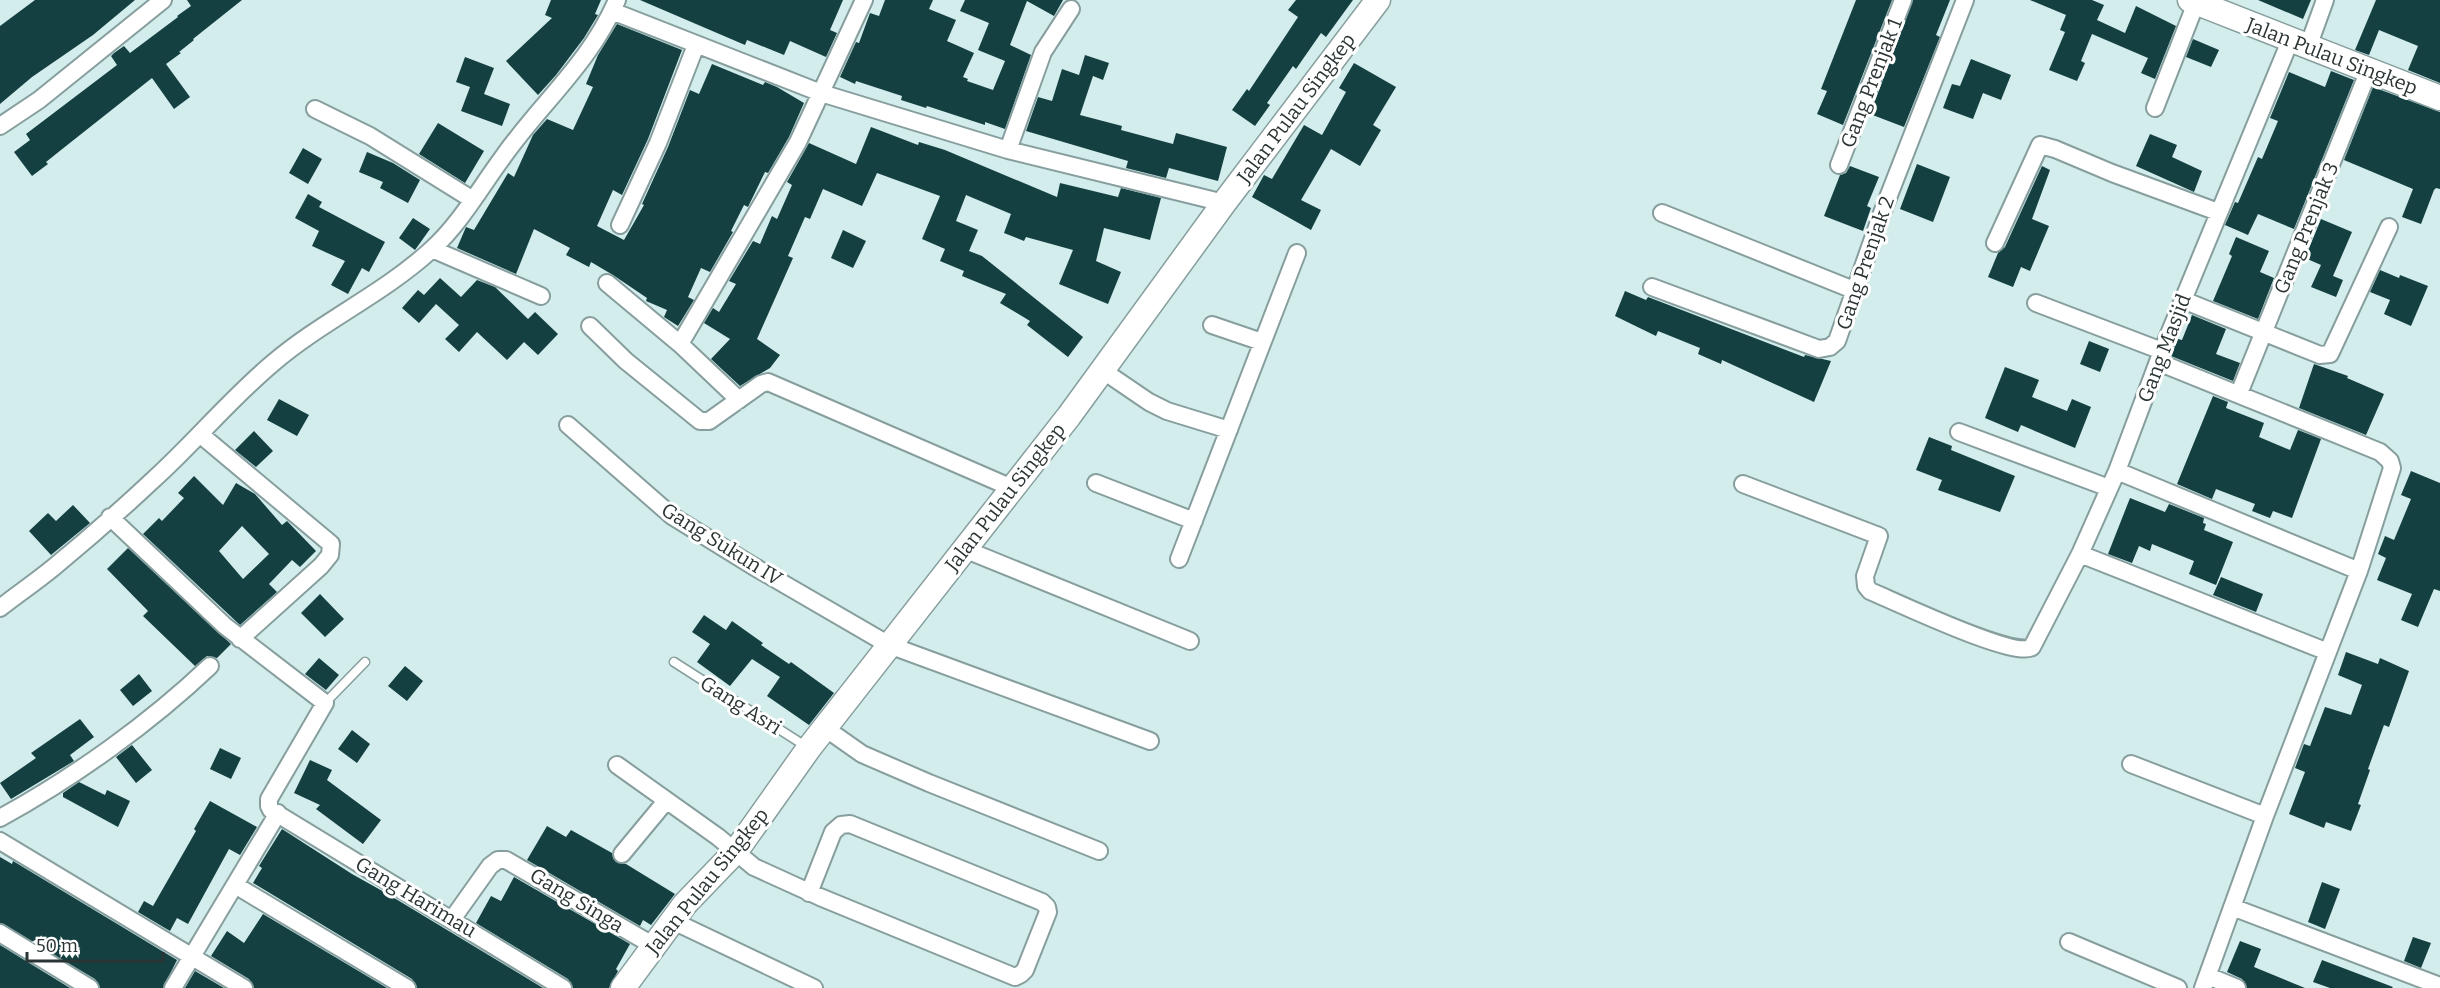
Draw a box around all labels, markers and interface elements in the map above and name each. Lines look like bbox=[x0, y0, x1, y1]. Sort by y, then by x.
street label: Jalan Pulau Singkep bbox=[2242, 12, 2421, 100]
street label: Gang Prenjak 1 bbox=[1835, 15, 1908, 152]
street label: Jalan Pulau Singkep bbox=[1231, 28, 1360, 189]
street label: Gang Prenjak 3 bbox=[2269, 159, 2344, 298]
street label: Gang Prenjak 2 bbox=[1831, 193, 1900, 333]
street label: Gang Masjid bbox=[2132, 290, 2197, 406]
street label: Jalan Pulau Singkep bbox=[939, 418, 1070, 577]
street label: Gang Sukun IV bbox=[657, 497, 787, 591]
street label: Gang Asri bbox=[696, 671, 786, 739]
street label: Jalan Pulau Singkep bbox=[640, 803, 773, 960]
street label: Gang Harimau bbox=[351, 851, 481, 943]
street label: Gang Singa bbox=[526, 863, 628, 937]
scale bar bbox=[27, 925, 164, 963]
text: 50 m bbox=[36, 935, 78, 957]

